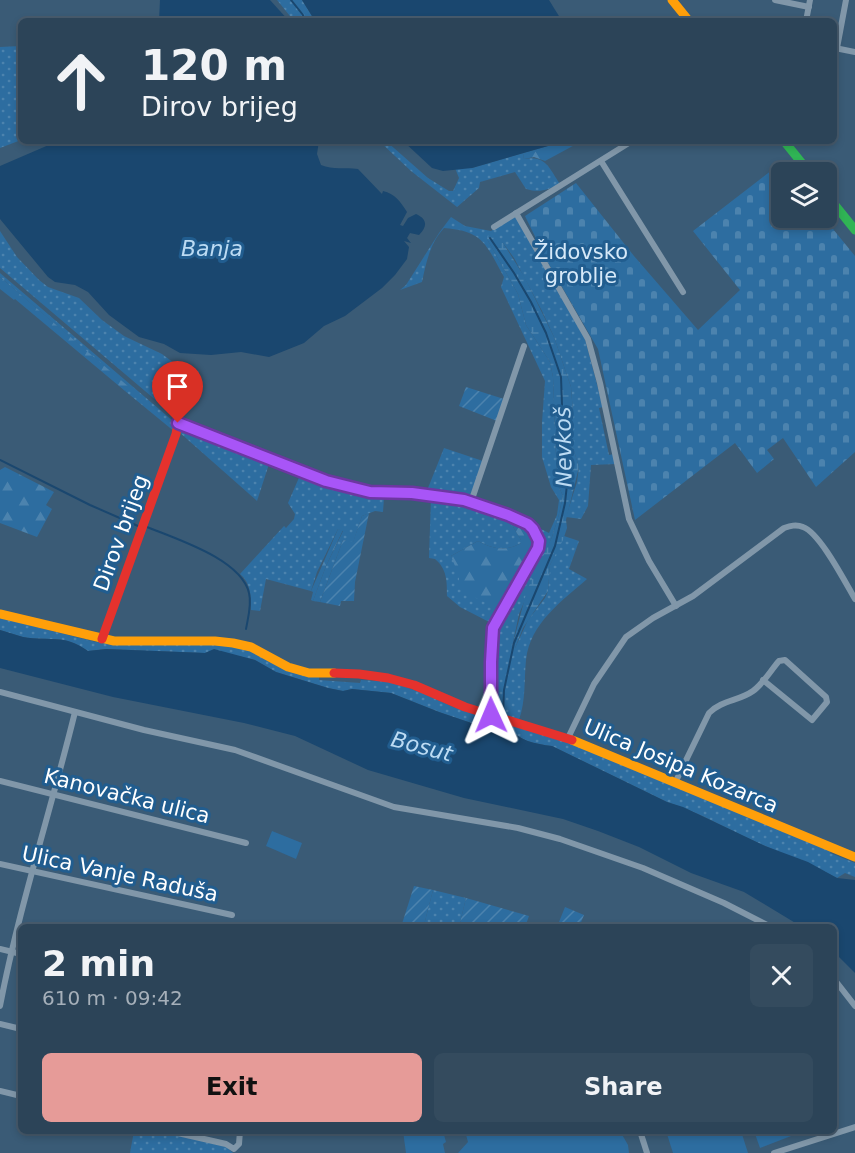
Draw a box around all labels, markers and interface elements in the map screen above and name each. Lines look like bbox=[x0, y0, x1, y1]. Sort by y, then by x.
text: 120 m bbox=[141, 41, 287, 90]
icon: ahead bbox=[42, 42, 120, 120]
text: Dirov brijeg bbox=[141, 91, 298, 122]
map controls bbox=[771, 162, 837, 228]
button: layers bbox=[771, 162, 837, 228]
water label: Banja bbox=[181, 236, 243, 261]
park label: Židovsko groblje bbox=[534, 239, 628, 288]
pin bbox=[152, 361, 203, 423]
icon: arrive bbox=[161, 370, 194, 403]
water label: Nevkoš bbox=[550, 406, 577, 488]
street label: Dirov brijeg bbox=[89, 472, 153, 594]
position arrow bbox=[459, 683, 523, 747]
street label: Ulica Josipa Kozarca bbox=[580, 714, 782, 818]
water label: Bosut bbox=[388, 726, 457, 767]
street label: Kanovačka ulica bbox=[42, 764, 212, 828]
street label: Ulica Vanje Raduša bbox=[20, 841, 220, 907]
text: 2 min bbox=[42, 943, 155, 984]
button: close bbox=[750, 944, 813, 1007]
text: 610 m · 09:42 bbox=[42, 986, 183, 1010]
button: Exit bbox=[42, 1053, 422, 1122]
button: Share bbox=[434, 1053, 813, 1122]

